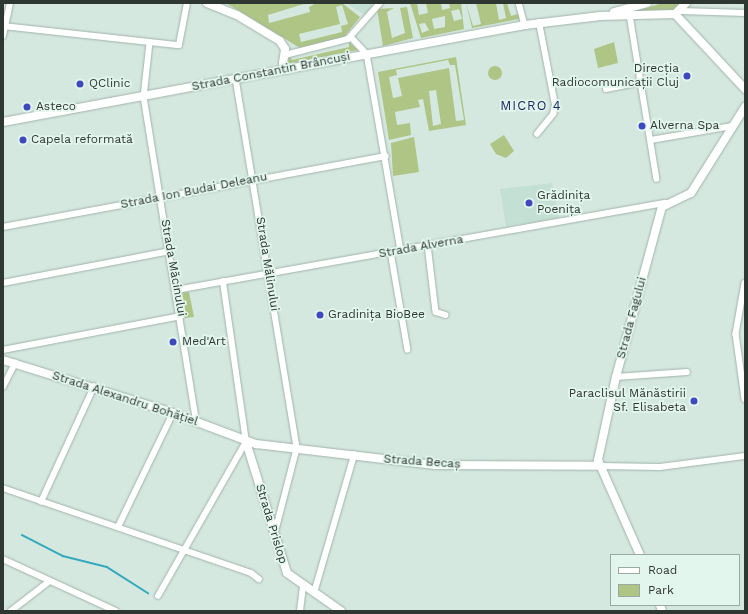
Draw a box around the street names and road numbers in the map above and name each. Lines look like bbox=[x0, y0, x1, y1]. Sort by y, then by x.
street label: Strada Constantin Brâncuși bbox=[191, 50, 351, 94]
street label: Strada Ion Budai Deleanu bbox=[119, 170, 269, 212]
street label: Strada Mălinului bbox=[252, 216, 282, 312]
street label: Strada Măcinului bbox=[157, 218, 189, 318]
street label: Strada Alverna bbox=[377, 232, 465, 262]
street label: Strada Fagului bbox=[614, 275, 650, 361]
street label: Strada Alexandru Bohățiel bbox=[50, 368, 200, 430]
street label: Strada Becaș bbox=[383, 452, 461, 472]
street label: Strada Prislop bbox=[252, 482, 290, 566]

